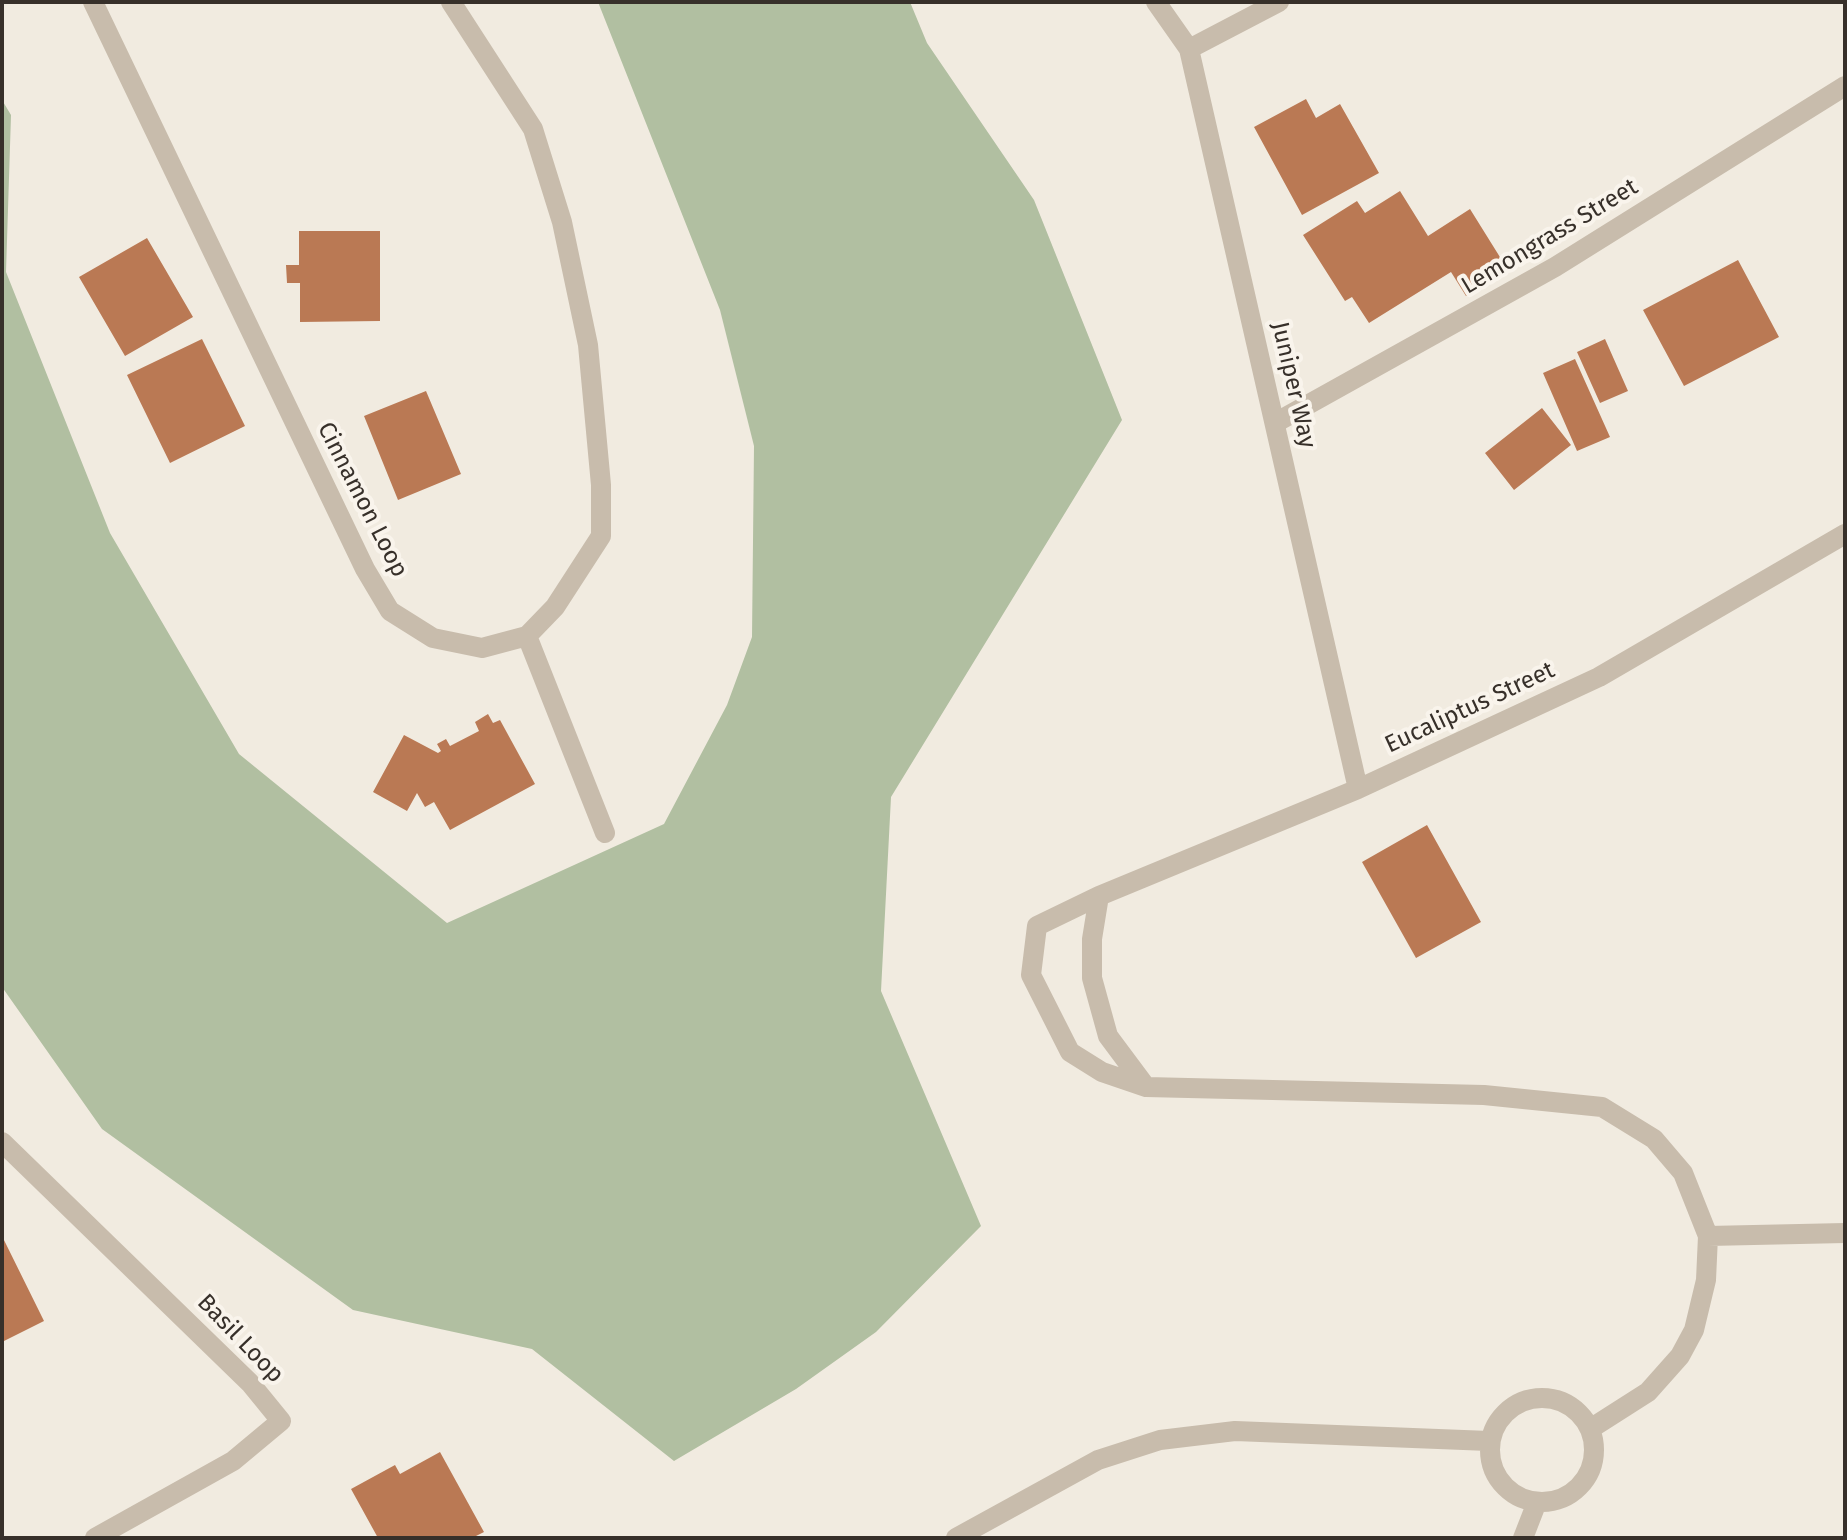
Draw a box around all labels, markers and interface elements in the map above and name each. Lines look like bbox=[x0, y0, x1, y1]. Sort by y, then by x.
street label: Lemongrass Street bbox=[1457, 173, 1643, 301]
street label: Juniper Way bbox=[1264, 319, 1322, 451]
street label: Cinnamon Loop bbox=[311, 418, 413, 582]
street label: Eucaliptus Street bbox=[1381, 656, 1559, 760]
street label: Basil Loop bbox=[191, 1289, 289, 1389]

